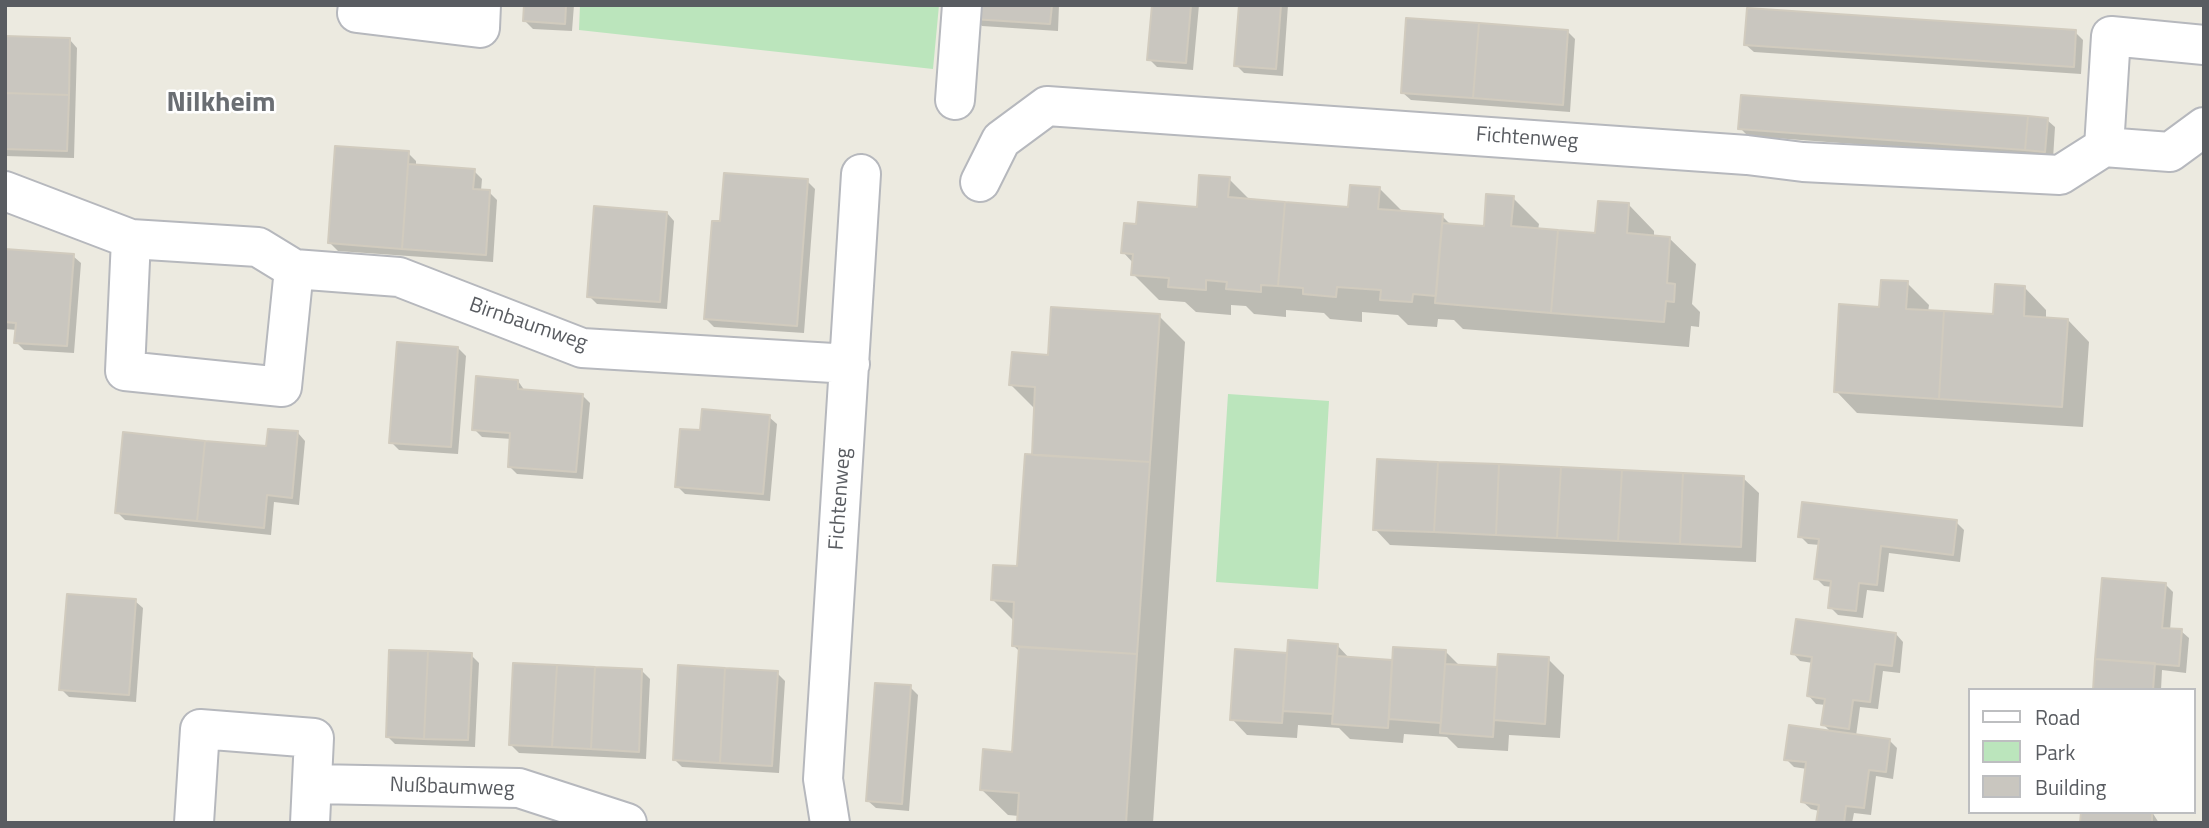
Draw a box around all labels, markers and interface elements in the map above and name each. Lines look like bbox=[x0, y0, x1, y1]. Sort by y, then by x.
district label: Nilkheim bbox=[166, 87, 276, 121]
street label: Fichtenweg bbox=[1475, 123, 1579, 155]
street label: Birnbaumweg bbox=[465, 293, 591, 357]
street label: Fichtenweg bbox=[825, 447, 857, 551]
legend bbox=[1968, 688, 2195, 814]
text: Road bbox=[2035, 701, 2080, 733]
text: Park bbox=[2035, 736, 2075, 768]
text: Building bbox=[2035, 771, 2106, 803]
street label: Nußbaumweg bbox=[389, 773, 515, 803]

